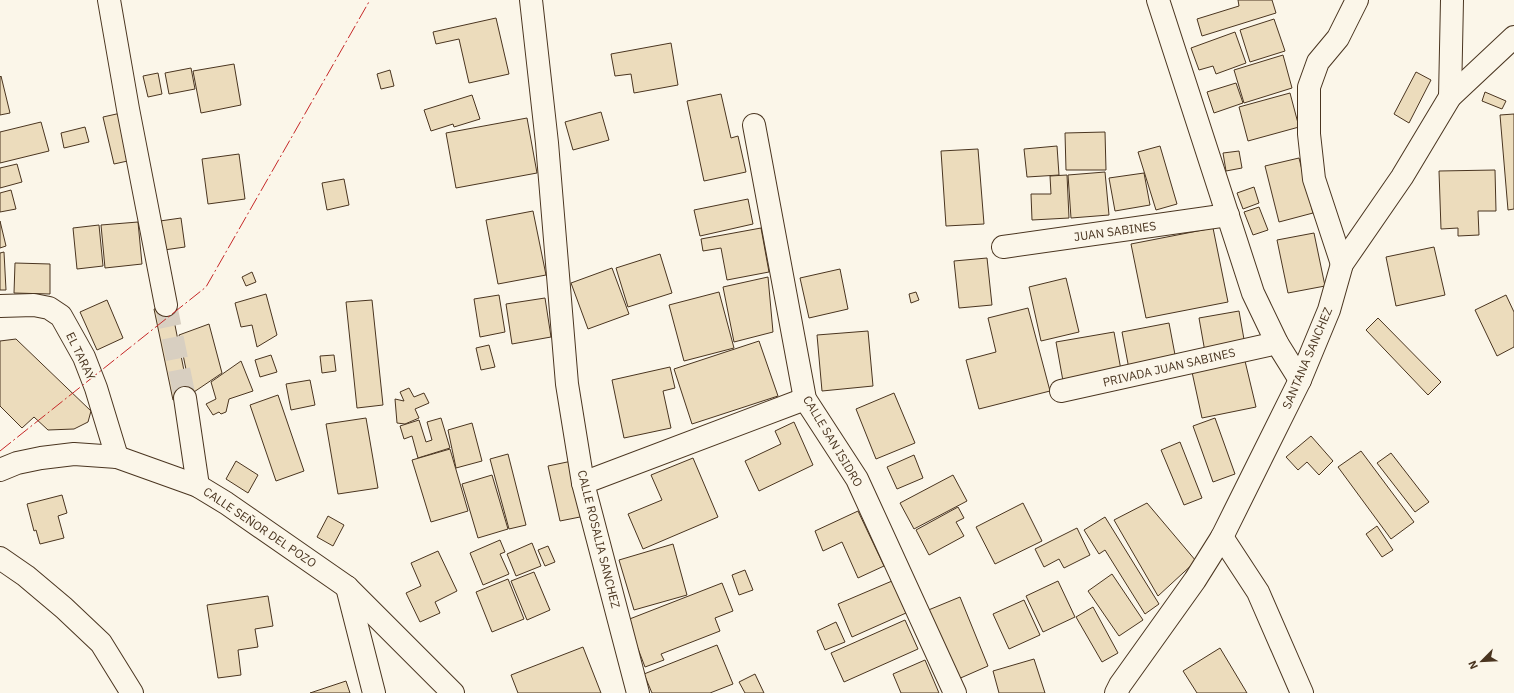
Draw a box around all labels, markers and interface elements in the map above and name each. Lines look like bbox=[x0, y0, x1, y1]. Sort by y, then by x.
street label: JUAN SABINES bbox=[1073, 218, 1157, 244]
street label: SANTANA SANCHEZ bbox=[1279, 305, 1335, 411]
street label: EL TARAY bbox=[63, 330, 99, 382]
street label: PRIVADA JUAN SABINES bbox=[1101, 344, 1237, 390]
street label: CALLE SAN ISIDRO bbox=[800, 393, 866, 489]
street label: CALLE ROSALIA SANCHEZ bbox=[575, 468, 623, 610]
street label: CALLE SEÑOR DEL POZO bbox=[201, 484, 319, 570]
north arrow bbox=[1462, 641, 1502, 681]
text: N bbox=[1465, 659, 1481, 672]

